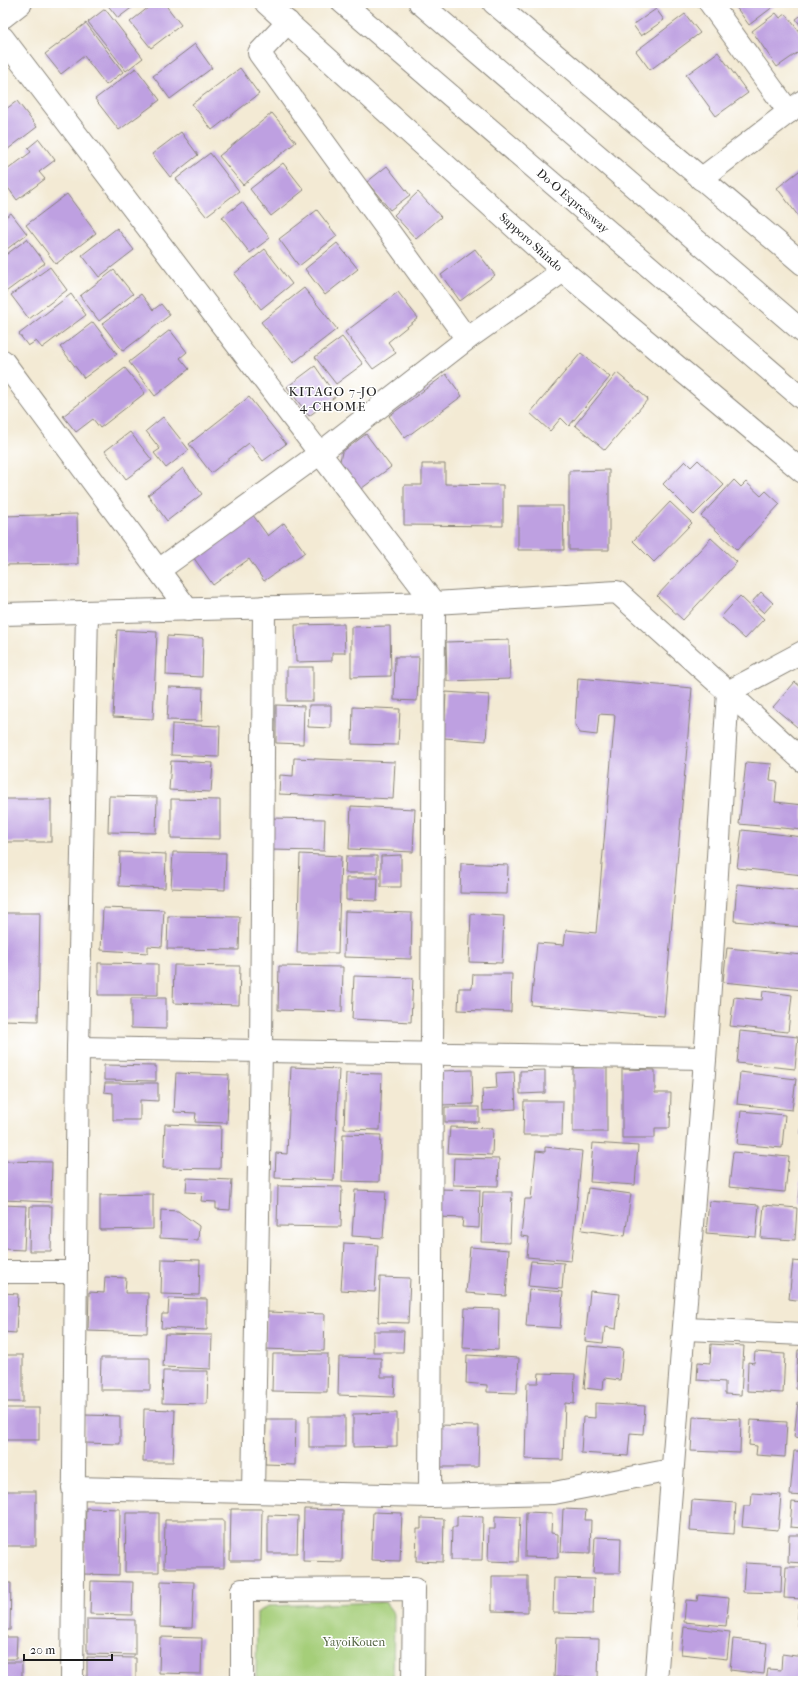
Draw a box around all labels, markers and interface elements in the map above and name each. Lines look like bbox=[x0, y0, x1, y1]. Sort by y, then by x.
street label: Do-O Expressway bbox=[534, 166, 612, 236]
street label: Sapporo Shindo bbox=[496, 210, 566, 274]
district label: KITAGO 7-JO 4-CHOME bbox=[288, 384, 378, 414]
park label: YayoiKouen bbox=[322, 1635, 385, 1649]
scale bar bbox=[24, 1636, 112, 1662]
text: 20 m bbox=[30, 1643, 55, 1657]

